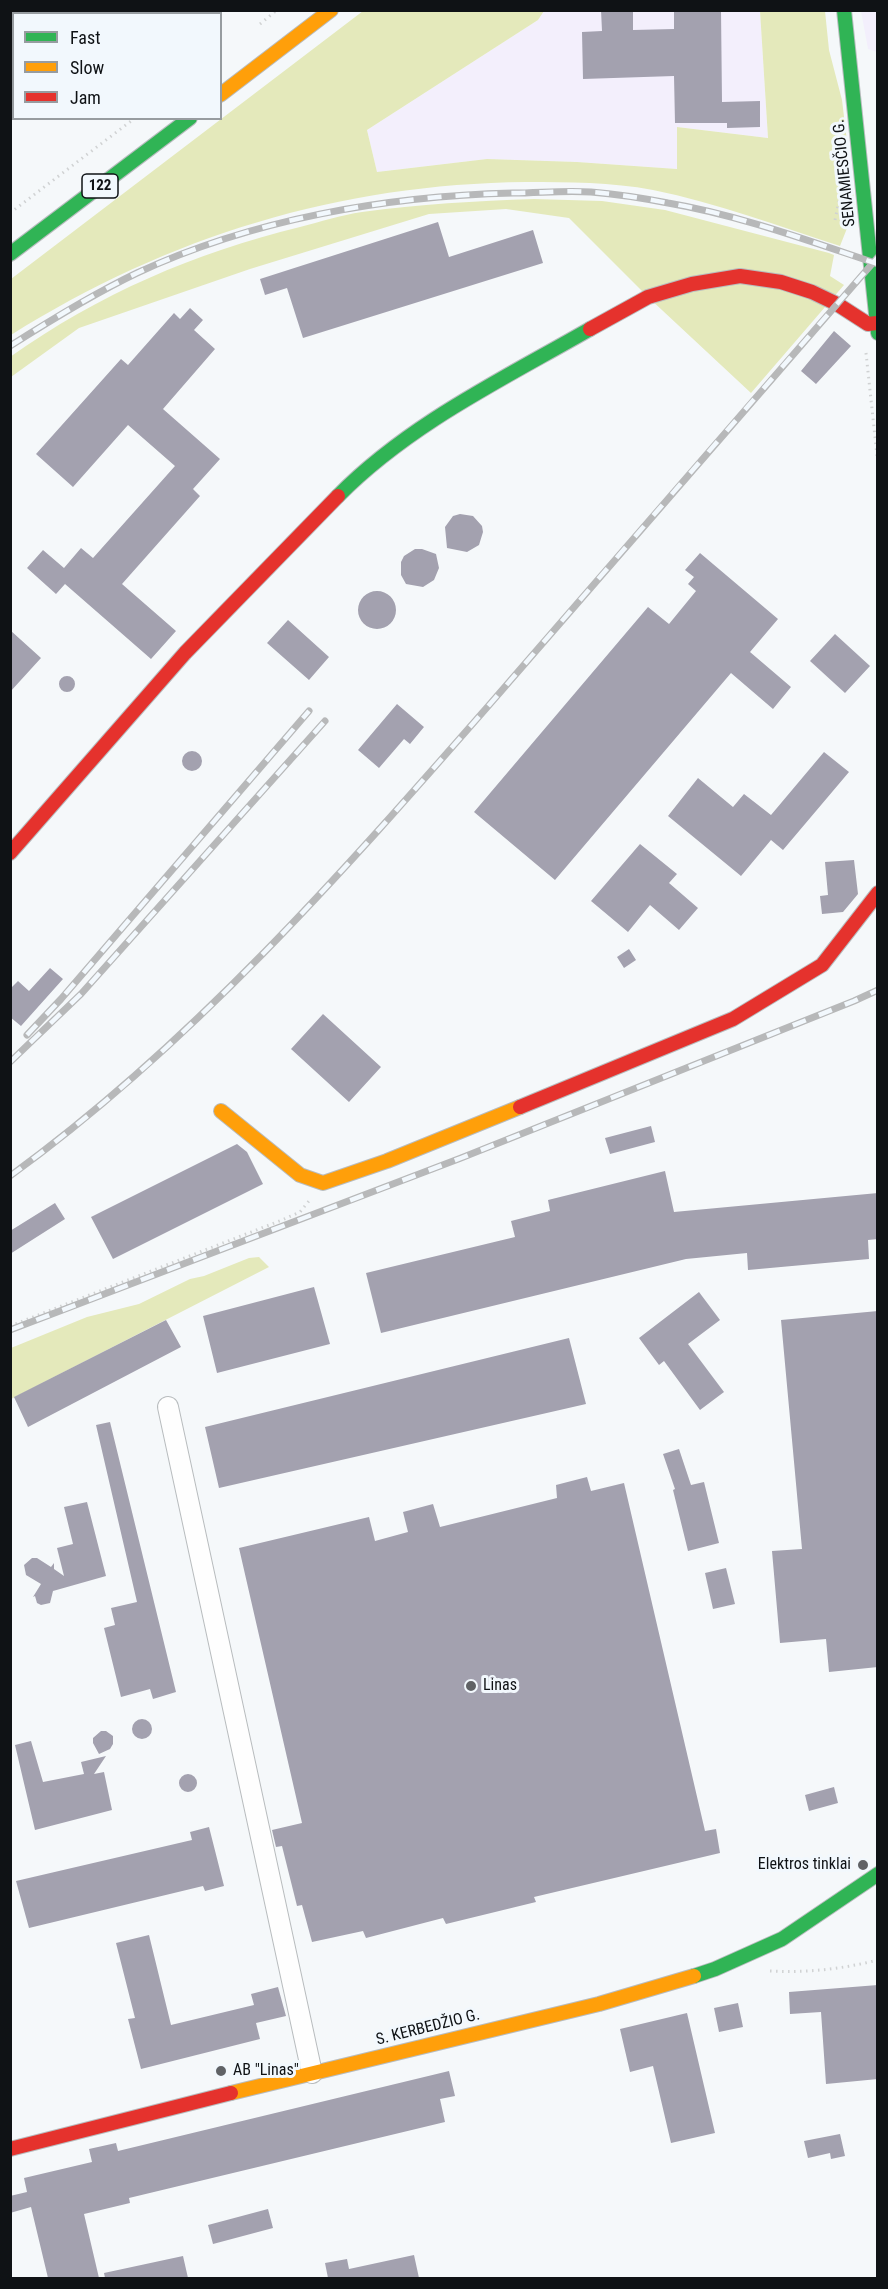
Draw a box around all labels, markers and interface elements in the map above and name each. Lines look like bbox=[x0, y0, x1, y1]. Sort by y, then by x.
legend bbox=[12, 12, 222, 120]
text: Fast bbox=[70, 27, 101, 48]
text: Slow bbox=[70, 57, 104, 78]
text: Jam bbox=[70, 87, 101, 108]
street label: SENAMIESČIO G. bbox=[830, 118, 860, 228]
road number: 122 bbox=[82, 174, 118, 198]
place label: Linas bbox=[483, 1676, 517, 1696]
marker: Linas bbox=[464, 1679, 478, 1693]
place label: Elektros tinklai bbox=[758, 1855, 851, 1875]
marker: Elektros tinklai bbox=[856, 1858, 870, 1872]
street label: S. KERBEDŽIO G. bbox=[374, 2006, 482, 2050]
place label: AB "Linas" bbox=[233, 2061, 299, 2081]
marker: AB "Linas" bbox=[214, 2064, 228, 2078]

